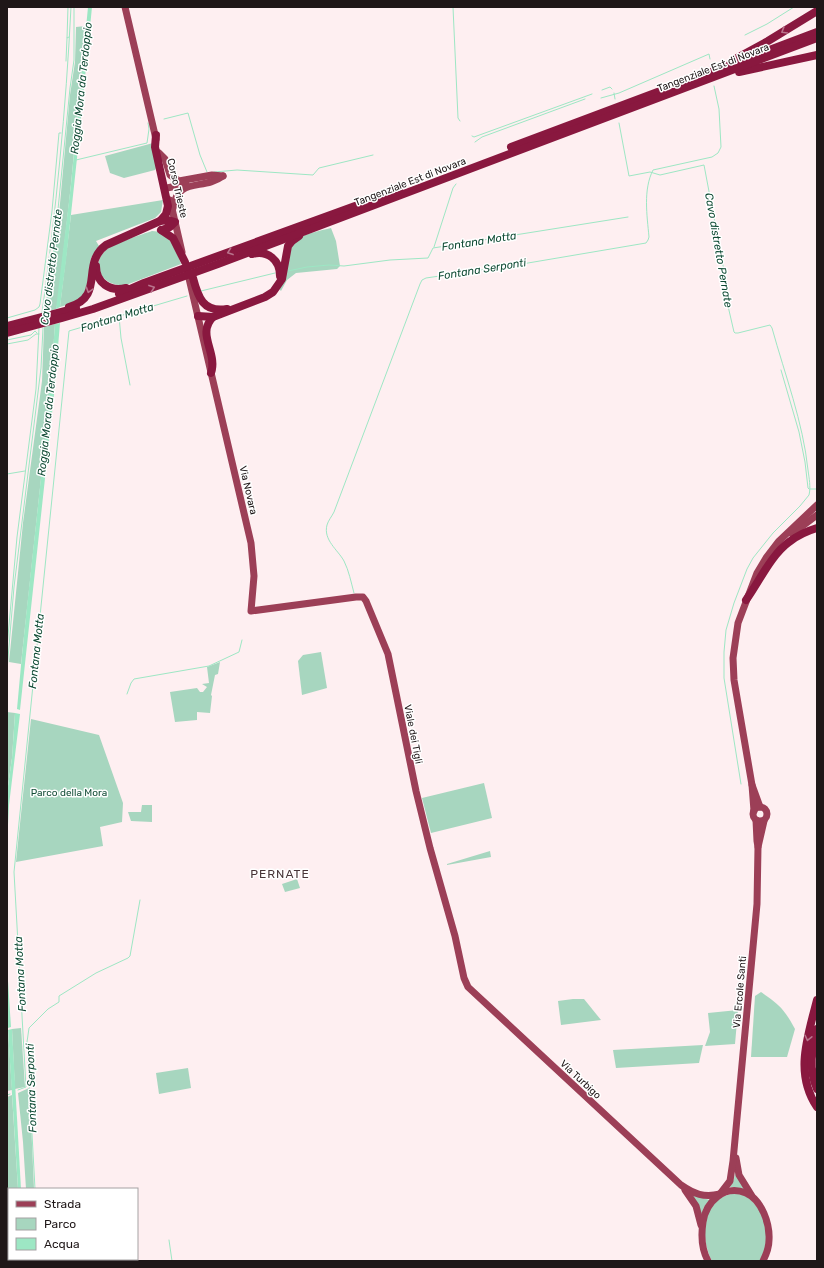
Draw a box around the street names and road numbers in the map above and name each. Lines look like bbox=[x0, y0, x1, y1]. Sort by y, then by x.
street label: Tangenziale Est di Novara bbox=[656, 41, 771, 95]
street label: Tangenziale Est di Novara bbox=[353, 155, 468, 209]
street label: Corso Trieste bbox=[164, 157, 190, 220]
street label: Via Novara bbox=[237, 465, 259, 516]
street label: Viale dei Tigli bbox=[401, 704, 425, 765]
street label: Via Ercole Santi bbox=[731, 955, 749, 1029]
street label: Via Turbigo bbox=[557, 1058, 603, 1102]

